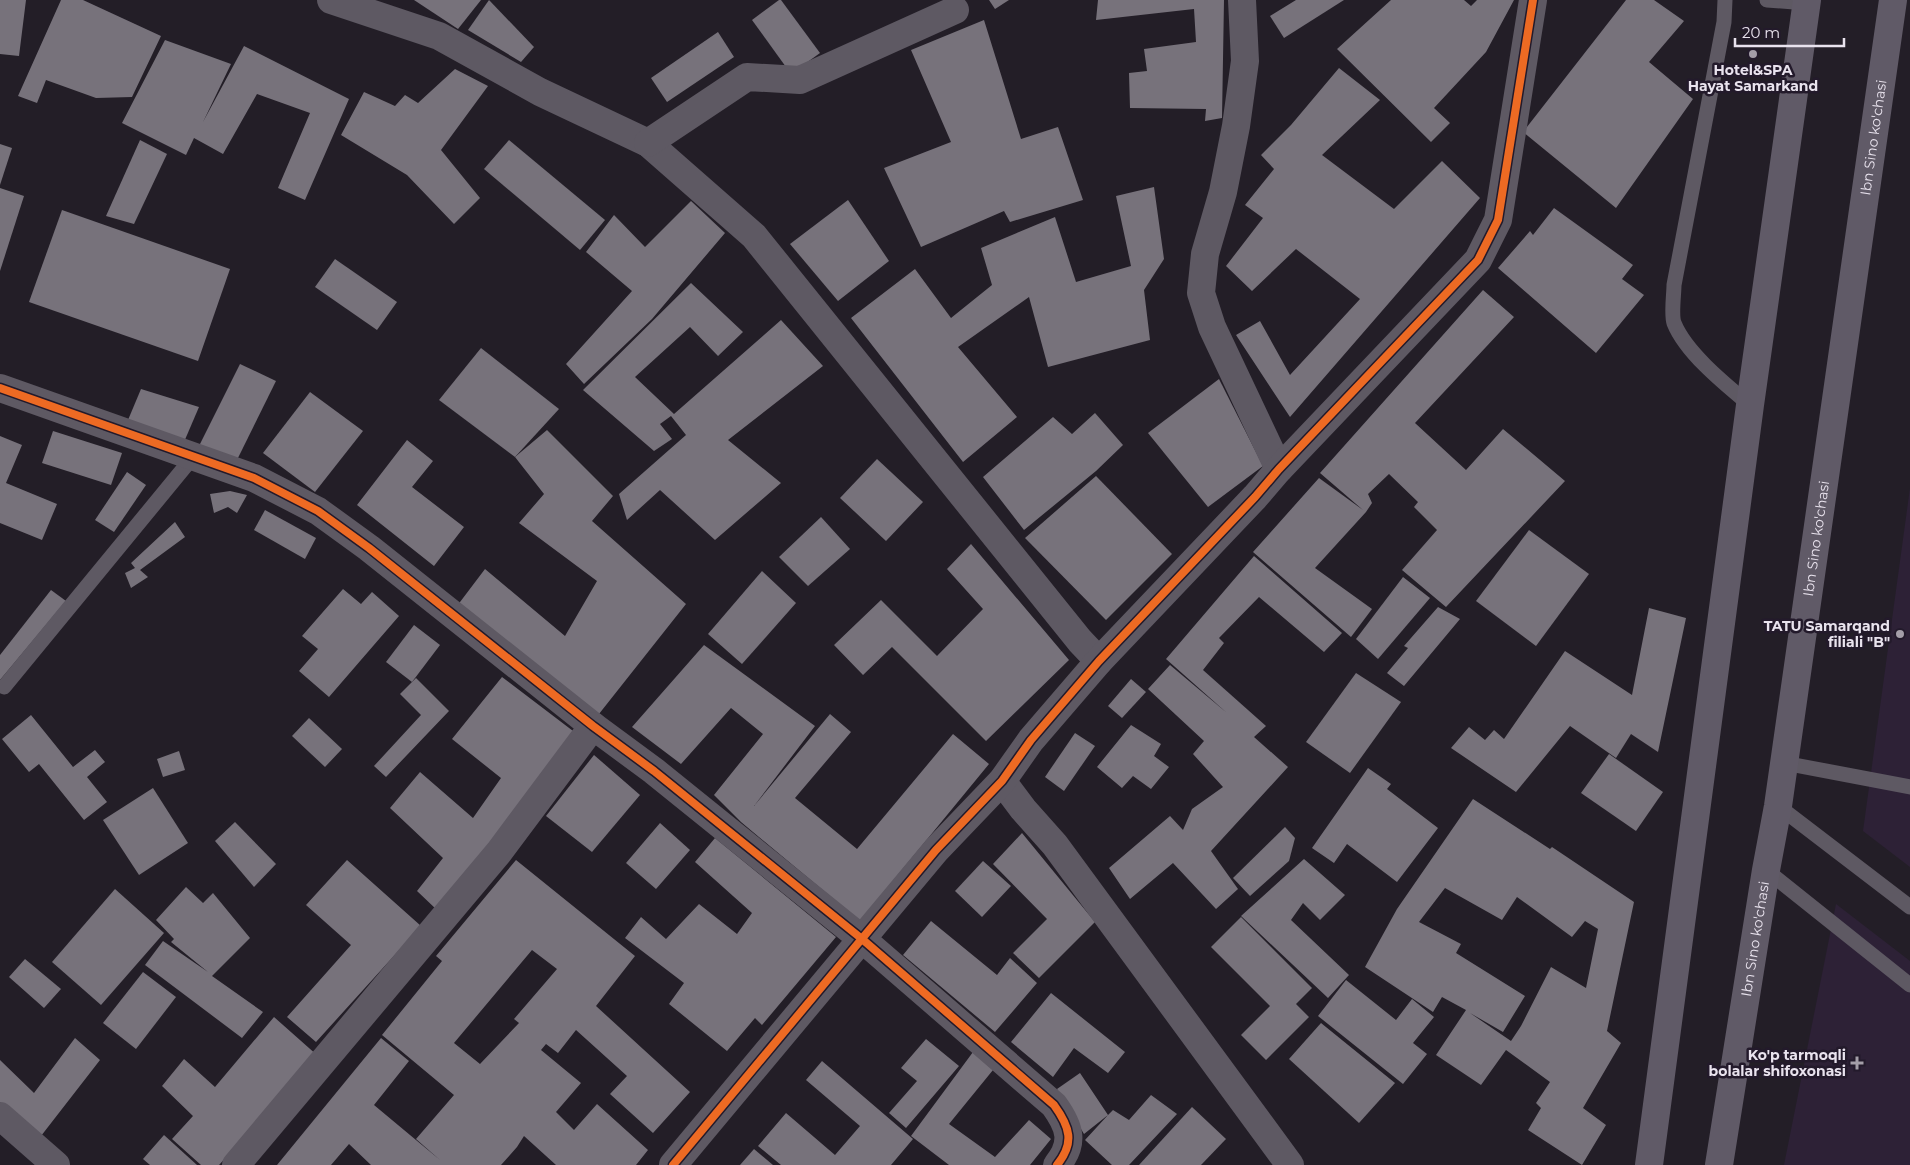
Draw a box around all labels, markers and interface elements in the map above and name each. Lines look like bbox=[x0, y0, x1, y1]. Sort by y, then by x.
scale bar bbox=[1735, 15, 1844, 47]
text: 20 m bbox=[1742, 23, 1780, 42]
marker: Hotel&SPA Hayat Samarkand bbox=[1747, 48, 1759, 60]
place label: Hotel&SPA Hayat Samarkand bbox=[1688, 61, 1818, 95]
street label: Ibn Sino ko'chasi bbox=[1856, 79, 1891, 197]
street label: Ibn Sino ko'chasi bbox=[1799, 480, 1833, 598]
place label: TATU Samarqand filiali "B" bbox=[1764, 617, 1890, 651]
marker: TATU Samarqand filiali "B" bbox=[1894, 628, 1906, 640]
street label: Ibn Sino ko'chasi bbox=[1737, 880, 1773, 998]
place label: Ko'p tarmoqli bolalar shifoxonasi bbox=[1709, 1046, 1846, 1080]
marker: Ko'p tarmoqli bolalar shifoxonasi bbox=[1850, 1056, 1864, 1070]

